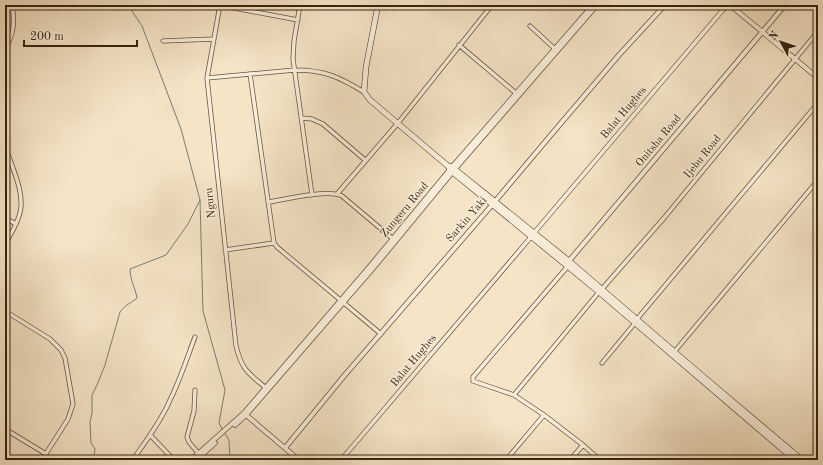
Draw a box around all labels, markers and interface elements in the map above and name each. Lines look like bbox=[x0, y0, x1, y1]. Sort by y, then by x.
scale bar bbox=[24, 22, 137, 48]
north arrow bbox=[761, 22, 801, 62]
text: N bbox=[768, 29, 782, 43]
text: 200 m bbox=[30, 31, 64, 43]
street label: Balat Hughes bbox=[599, 85, 649, 141]
street label: Onitsha Road bbox=[634, 113, 684, 169]
street label: Ijebu Road bbox=[682, 133, 724, 181]
street label: Zungeru Road bbox=[379, 180, 431, 240]
street label: Nguru bbox=[204, 187, 218, 219]
street label: Sarkin Yaki bbox=[445, 195, 490, 245]
street label: Balat Hughes bbox=[389, 333, 439, 389]

